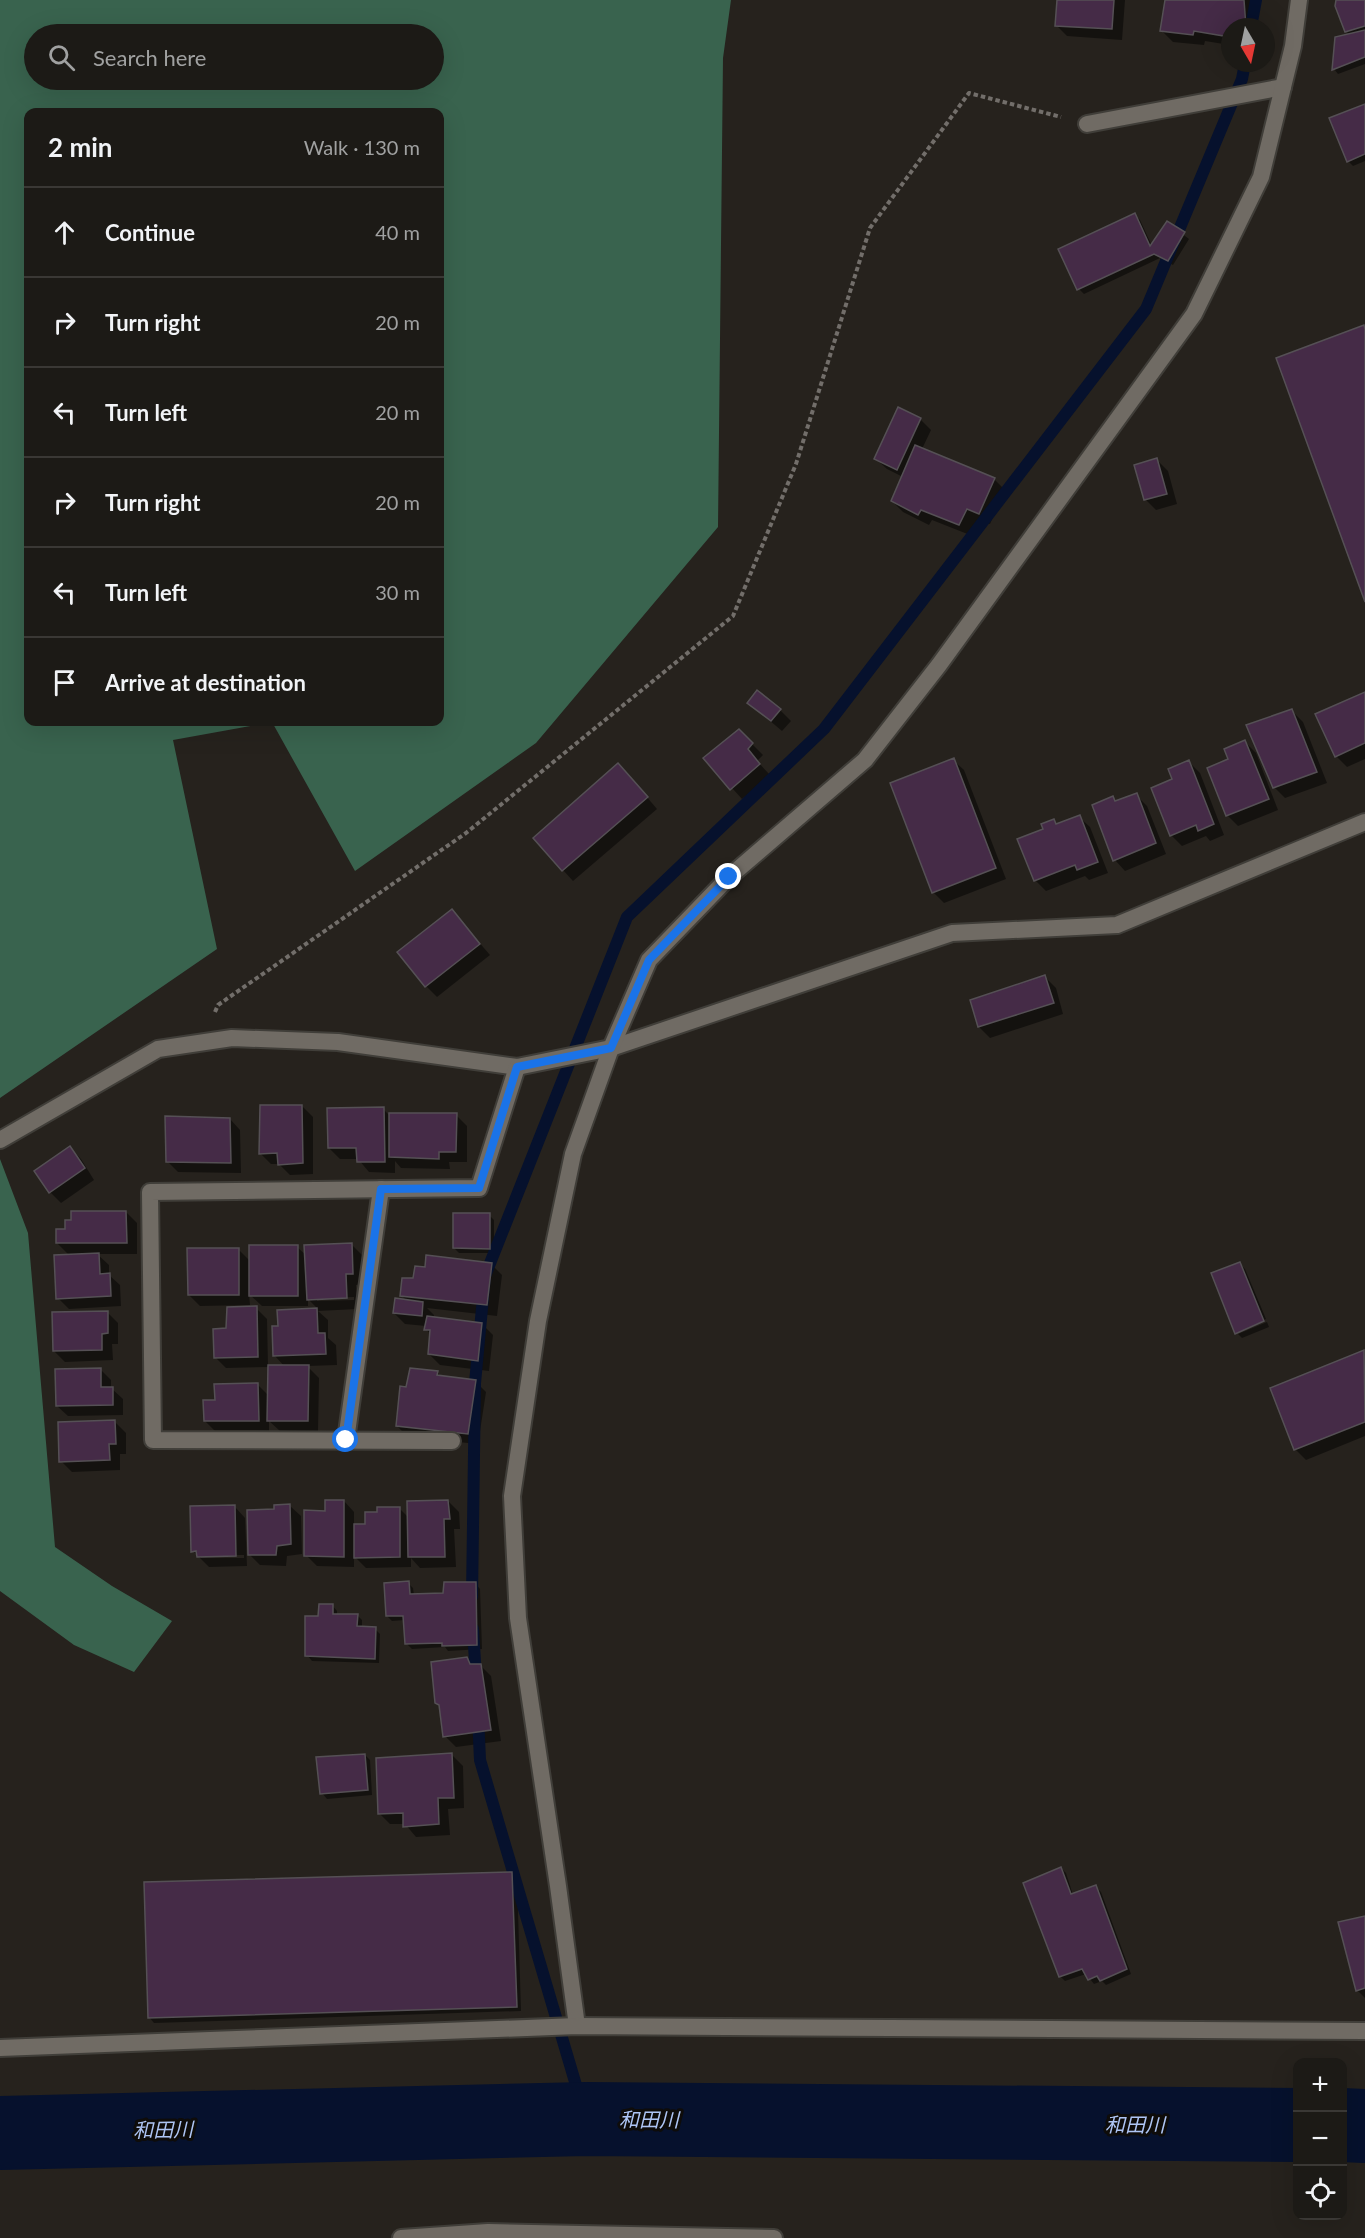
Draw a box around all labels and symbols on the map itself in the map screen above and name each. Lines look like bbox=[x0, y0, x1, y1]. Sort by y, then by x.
north arrow bbox=[1221, 18, 1275, 72]
route end bbox=[715, 863, 741, 889]
route start bbox=[332, 1426, 358, 1452]
water label: 和田川 bbox=[619, 2107, 681, 2131]
water label: 和田川 bbox=[1105, 2112, 1167, 2136]
water label: 和田川 bbox=[133, 2116, 195, 2142]

